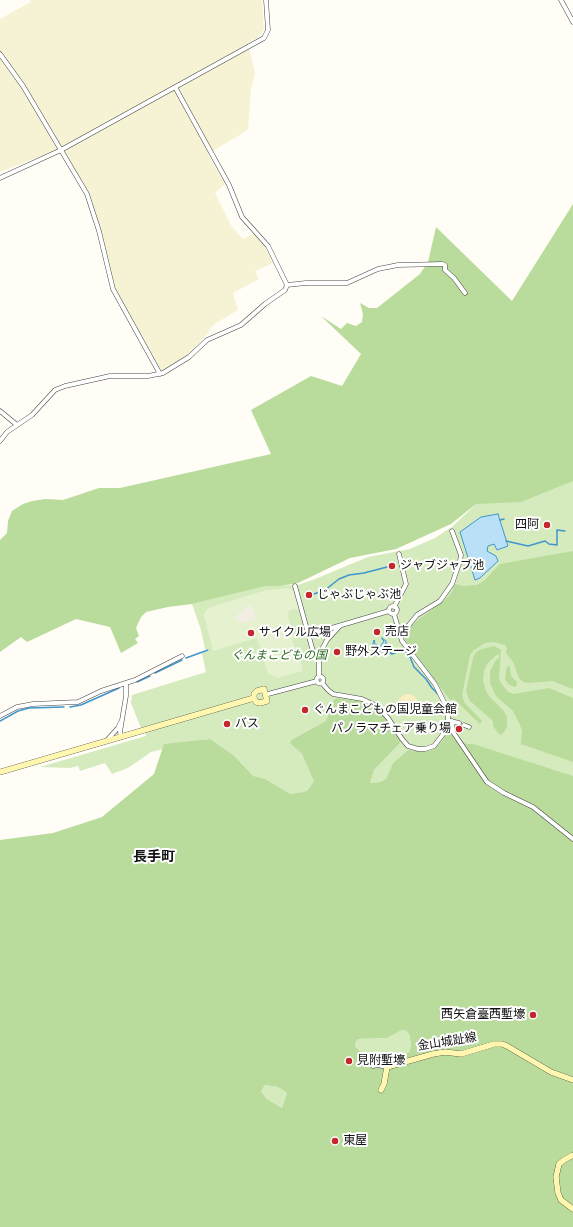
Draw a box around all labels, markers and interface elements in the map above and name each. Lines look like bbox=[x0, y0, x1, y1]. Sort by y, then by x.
place label: 四阿 bbox=[515, 518, 539, 532]
marker: 四阿 bbox=[542, 520, 552, 530]
place label: ジャブジャブ池 bbox=[400, 559, 484, 573]
marker: ジャブジャブ池 bbox=[387, 561, 397, 571]
place label: じゃぶじゃぶ池 bbox=[317, 588, 401, 602]
marker: じゃぶじゃぶ池 bbox=[304, 590, 314, 600]
place label: 売店 bbox=[385, 625, 409, 639]
place label: サイクル広場 bbox=[259, 626, 331, 640]
marker: 売店 bbox=[372, 627, 382, 637]
marker: サイクル広場 bbox=[246, 628, 256, 638]
place label: 野外ステージ bbox=[345, 645, 417, 659]
marker: 野外ステージ bbox=[332, 647, 342, 657]
park label: ぐんまこどもの国 bbox=[231, 649, 327, 663]
place label: ぐんまこどもの国児童会館 bbox=[313, 703, 457, 717]
marker: ぐんまこどもの国児童会館 bbox=[300, 705, 310, 715]
place label: バス bbox=[235, 717, 259, 731]
marker: バス bbox=[222, 719, 232, 729]
place label: パノラマチェア乗り場 bbox=[331, 722, 451, 736]
marker: パノラマチェア乗り場 bbox=[454, 724, 464, 734]
district label: 長手町 bbox=[133, 849, 175, 865]
place label: 西矢倉臺西塹壕 bbox=[441, 1008, 525, 1022]
marker: 西矢倉臺西塹壕 bbox=[528, 1010, 538, 1020]
street label: 金山城趾線 bbox=[416, 1030, 478, 1054]
place label: 見附塹壕 bbox=[357, 1054, 405, 1068]
marker: 見附塹壕 bbox=[344, 1056, 354, 1066]
place label: 東屋 bbox=[343, 1134, 367, 1148]
marker: 東屋 bbox=[330, 1136, 340, 1146]

